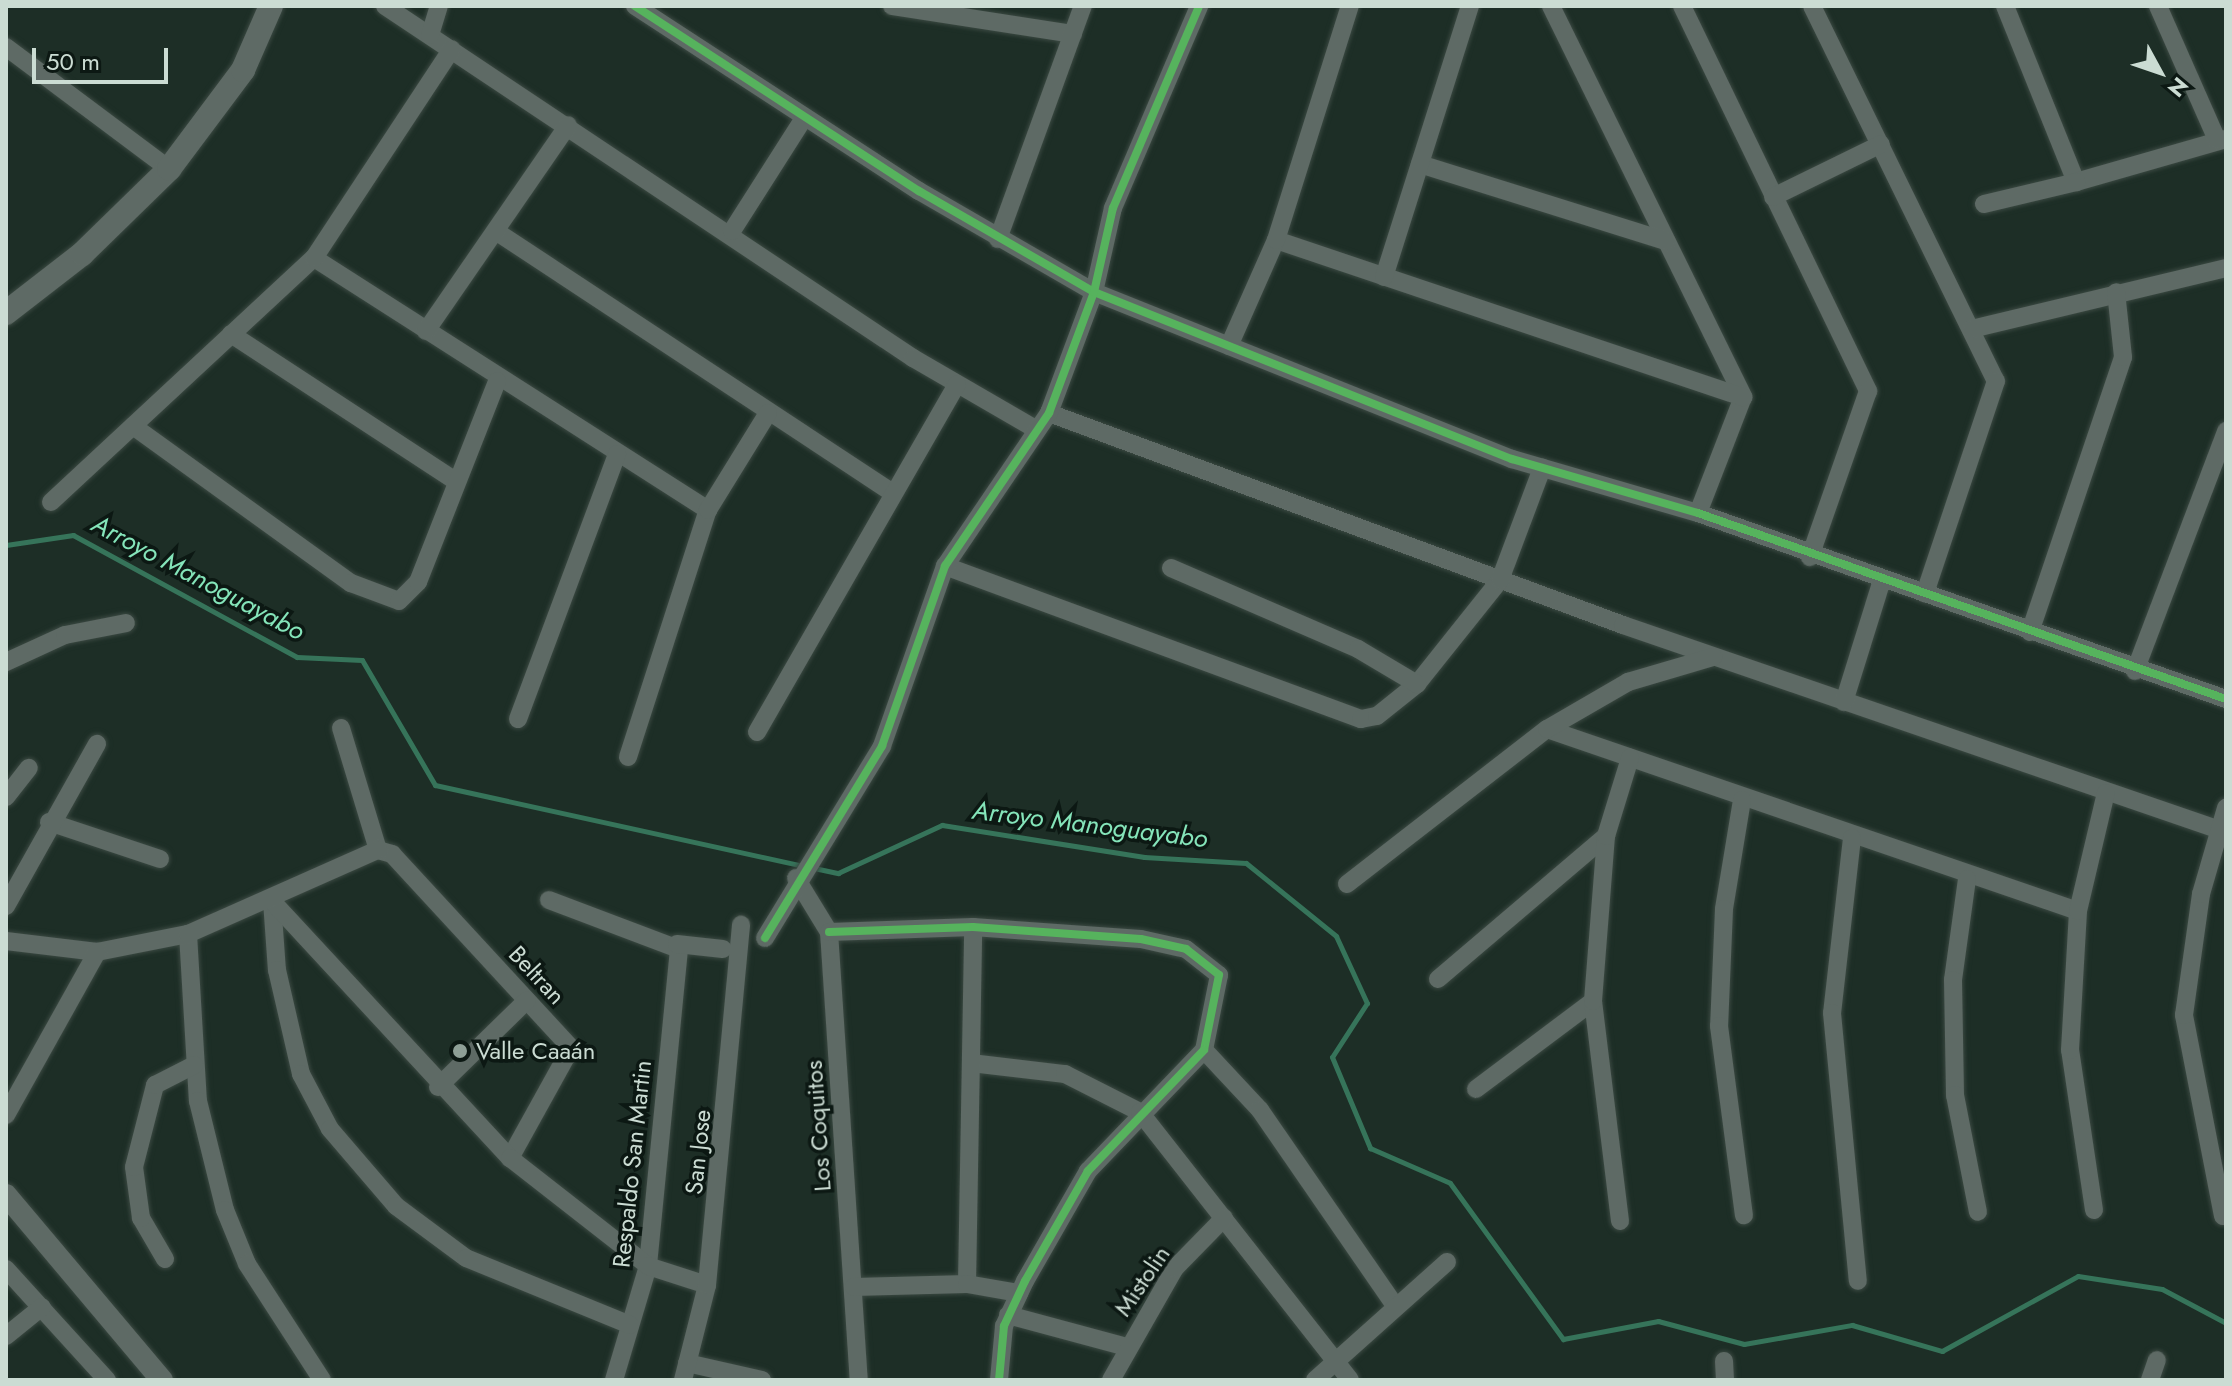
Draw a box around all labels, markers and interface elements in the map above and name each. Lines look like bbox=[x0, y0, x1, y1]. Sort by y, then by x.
scale bar bbox=[36, 32, 172, 82]
north arrow bbox=[2120, 32, 2200, 112]
text: 50 m bbox=[46, 44, 100, 79]
text: N bbox=[2161, 70, 2196, 104]
water label: Arroyo Manoguayabo bbox=[86, 509, 310, 647]
water label: Arroyo Manoguayabo bbox=[971, 795, 1209, 855]
street label: Beltran bbox=[503, 940, 571, 1010]
place label: Valle Caaán bbox=[476, 1037, 595, 1065]
marker: Valle Caaán bbox=[451, 1042, 469, 1060]
street label: Respaldo San Martin bbox=[607, 1059, 657, 1269]
street label: Los Coquitos bbox=[799, 1059, 837, 1193]
street label: San Jose bbox=[679, 1108, 717, 1196]
street label: Mistolin bbox=[1108, 1240, 1176, 1322]

